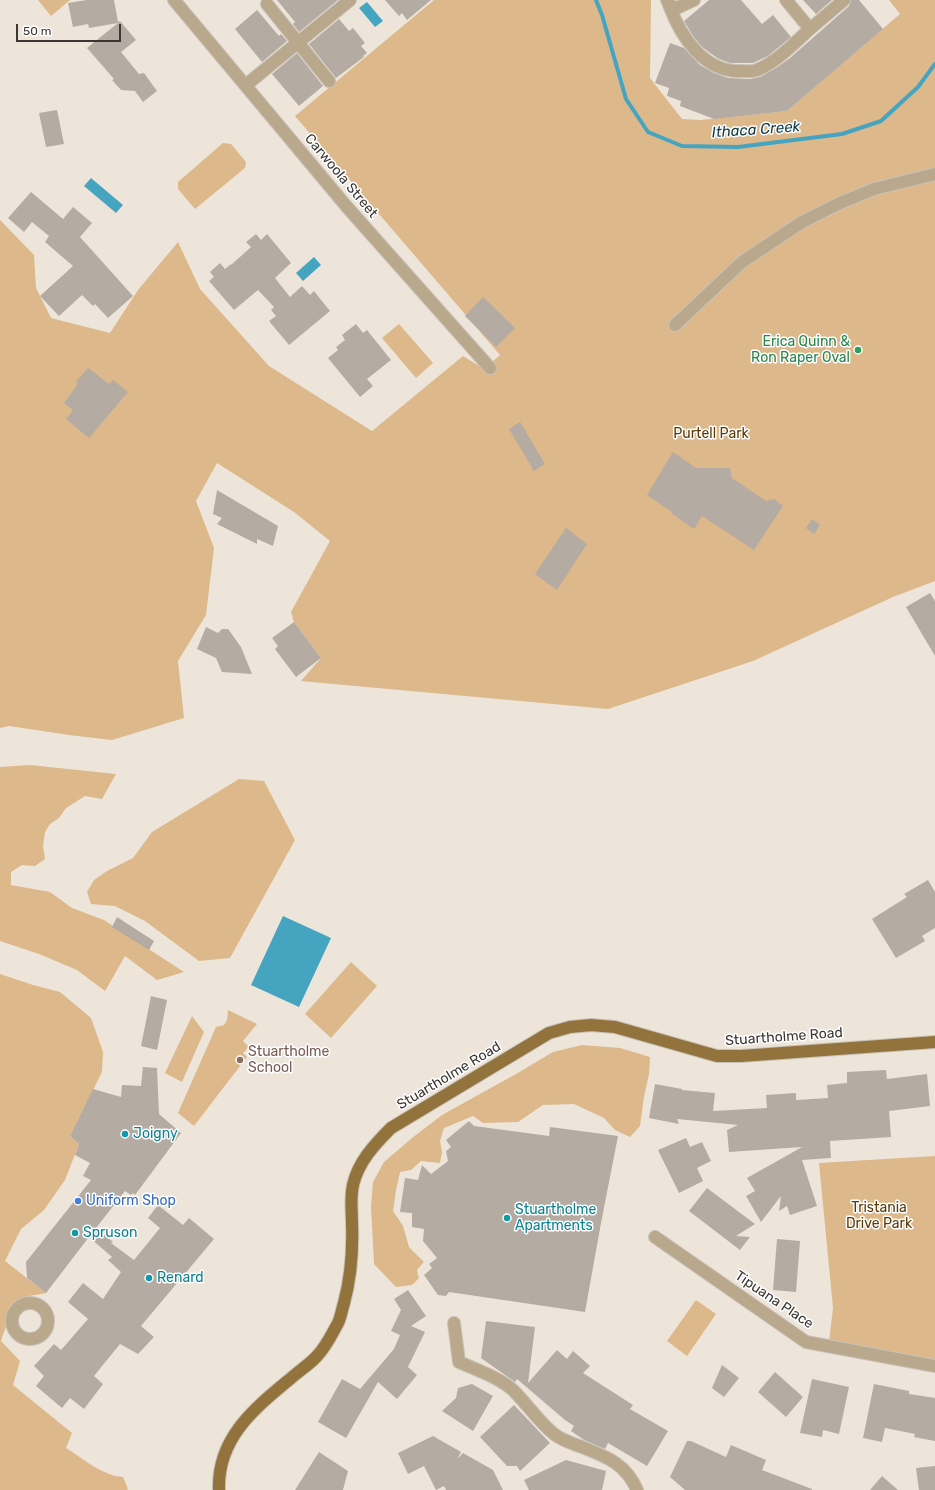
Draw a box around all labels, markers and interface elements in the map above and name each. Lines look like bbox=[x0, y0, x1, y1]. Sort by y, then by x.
scale bar bbox=[18, 16, 123, 42]
text: 50 m bbox=[23, 24, 51, 38]
water label: Ithaca Creek bbox=[711, 118, 801, 142]
street label: Carwoola Street bbox=[301, 131, 381, 221]
place label: Erica Quinn & Ron Raper Oval bbox=[751, 334, 850, 366]
marker: Erica Quinn & Ron Raper Oval bbox=[853, 345, 863, 355]
park label: Purtell Park bbox=[673, 426, 749, 442]
street label: Stuartholme Road bbox=[725, 1025, 843, 1049]
street label: Stuartholme Road bbox=[394, 1038, 504, 1114]
place label: Stuartholme School bbox=[248, 1044, 329, 1076]
marker: Stuartholme School bbox=[235, 1055, 245, 1065]
place label: Joigny bbox=[133, 1126, 178, 1142]
marker: Joigny bbox=[120, 1129, 130, 1139]
place label: Uniform Shop bbox=[86, 1193, 176, 1209]
marker: Uniform Shop bbox=[73, 1196, 83, 1206]
park label: Tristania Drive Park bbox=[846, 1200, 912, 1232]
place label: Stuartholme Apartments bbox=[515, 1202, 596, 1234]
marker: Stuartholme Apartments bbox=[502, 1213, 512, 1223]
place label: Spruson bbox=[83, 1225, 137, 1241]
marker: Spruson bbox=[70, 1228, 80, 1238]
street label: Tipuana Place bbox=[731, 1268, 817, 1332]
place label: Renard bbox=[157, 1270, 204, 1286]
marker: Renard bbox=[144, 1273, 154, 1283]

